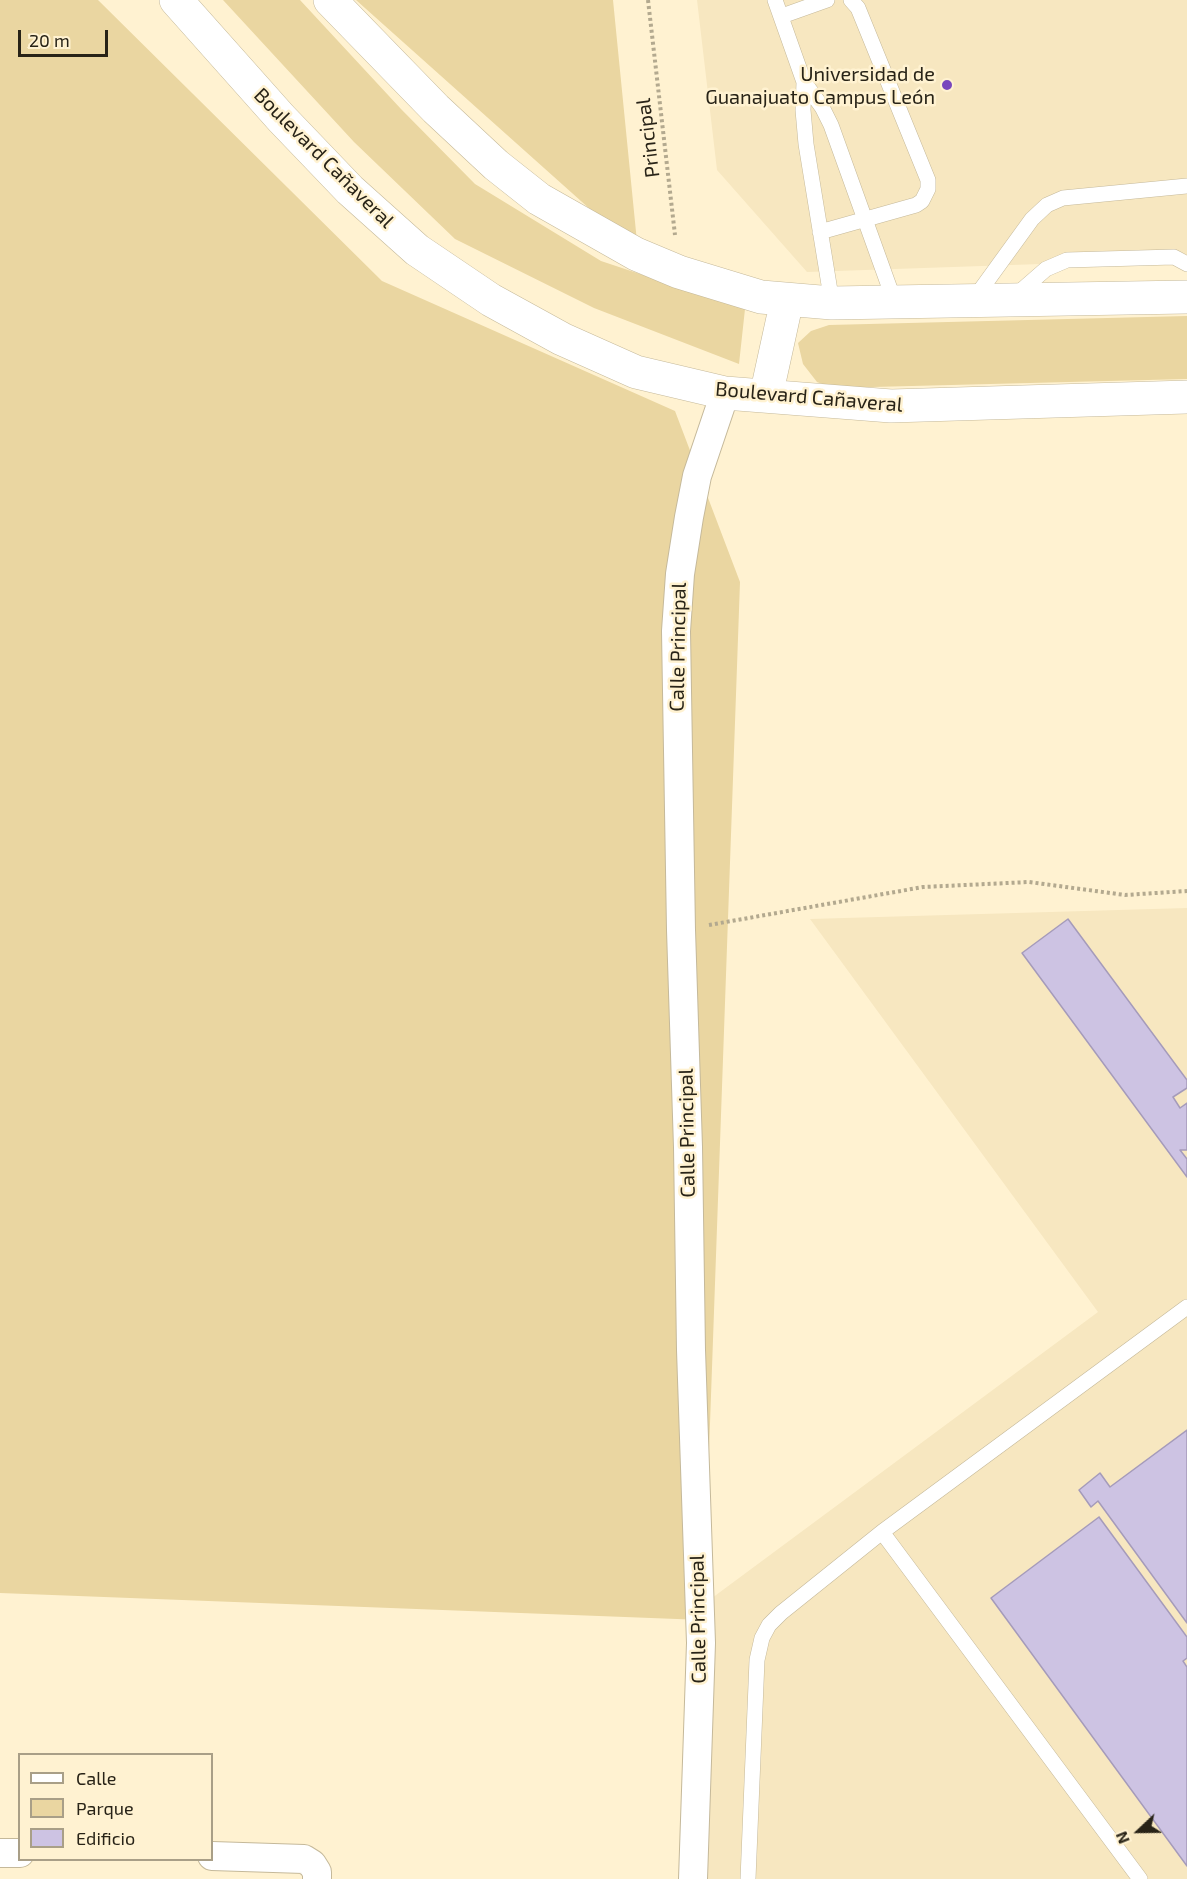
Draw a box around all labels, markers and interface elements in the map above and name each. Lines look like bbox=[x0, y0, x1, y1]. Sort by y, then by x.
scale bar bbox=[21, 18, 111, 56]
text: 20 m bbox=[29, 29, 70, 51]
place label: Universidad de Guanajuato Campus León bbox=[705, 62, 935, 109]
marker: Universidad de Guanajuato Campus León bbox=[940, 78, 954, 92]
street label: Boulevard Cañaveral bbox=[249, 83, 399, 233]
street label: Principal bbox=[631, 97, 665, 179]
street label: Boulevard Cañaveral bbox=[714, 377, 904, 417]
street label: Calle Principal bbox=[665, 582, 691, 712]
street label: Calle Principal bbox=[674, 1068, 700, 1198]
street label: Calle Principal bbox=[685, 1554, 711, 1684]
legend bbox=[18, 1753, 213, 1861]
text: Calle bbox=[76, 1767, 117, 1789]
text: Parque bbox=[76, 1797, 134, 1819]
north arrow bbox=[1109, 1801, 1169, 1861]
text: Edificio bbox=[76, 1827, 135, 1849]
text: N bbox=[1111, 1829, 1133, 1847]

